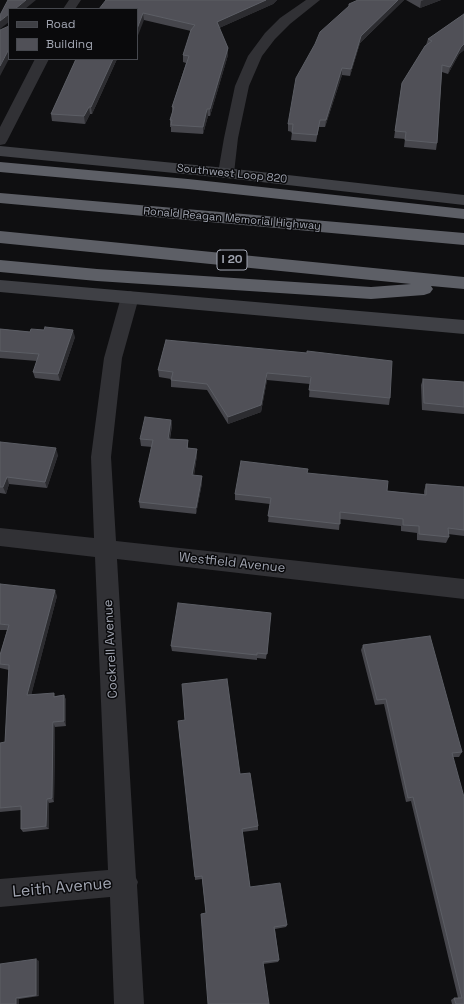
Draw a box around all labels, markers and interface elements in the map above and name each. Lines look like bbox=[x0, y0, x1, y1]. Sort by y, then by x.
legend bbox=[8, 8, 138, 60]
text: Road bbox=[46, 16, 75, 32]
text: Building bbox=[46, 36, 93, 52]
street label: Southwest Loop 820 bbox=[176, 162, 288, 186]
street label: Ronald Reagan Memorial Highway bbox=[143, 205, 321, 233]
road number: I 20 bbox=[217, 250, 247, 270]
street label: Westfield Avenue bbox=[178, 550, 286, 576]
street label: Cockrell Avenue bbox=[101, 599, 121, 699]
street label: Leith Avenue bbox=[11, 874, 113, 902]

